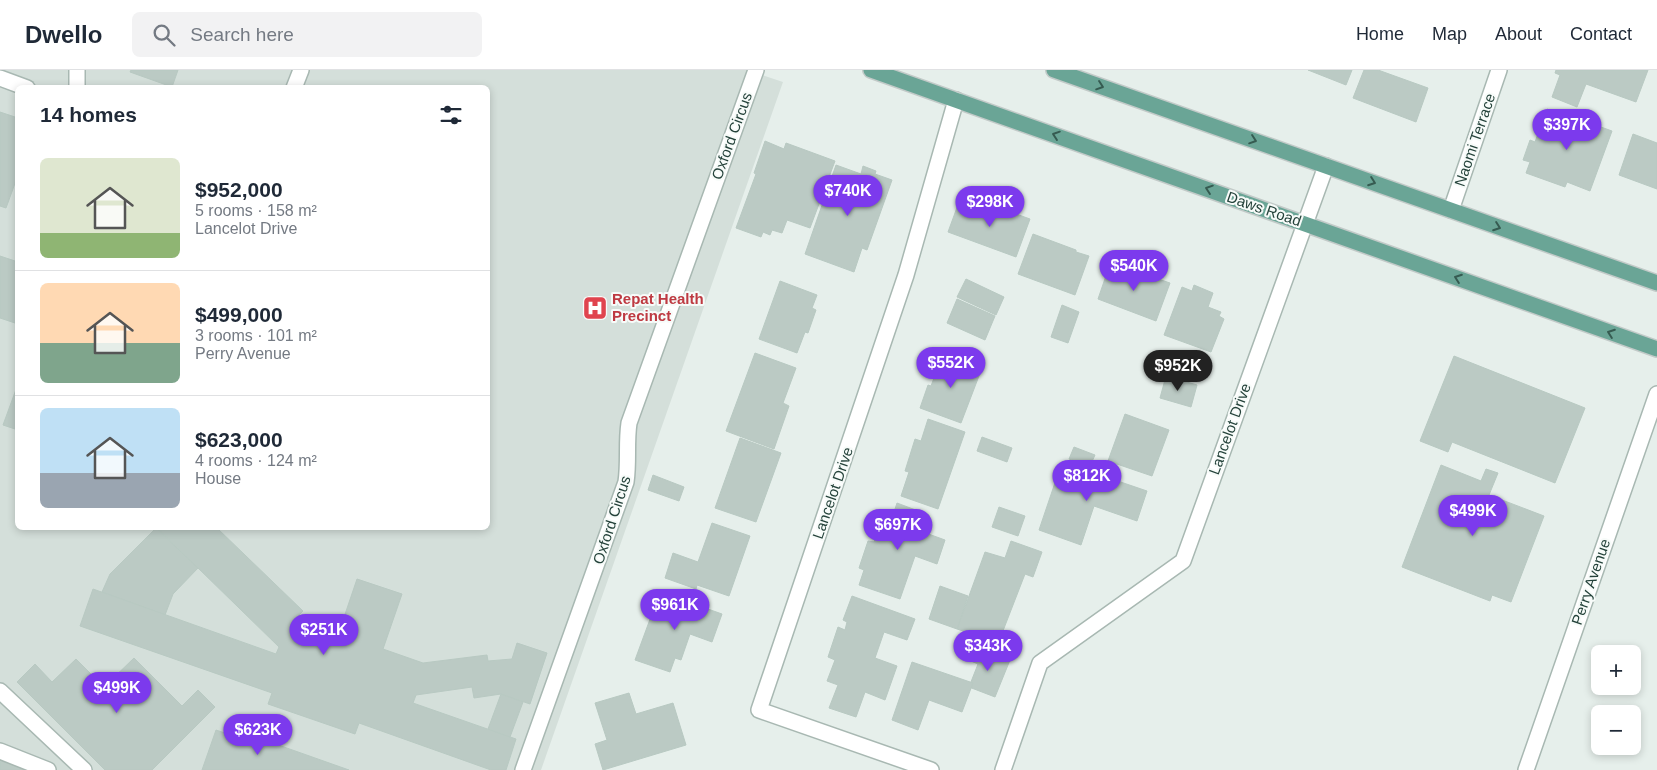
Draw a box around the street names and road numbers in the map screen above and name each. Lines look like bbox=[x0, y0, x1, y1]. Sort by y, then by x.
street label: Oxford Circus bbox=[708, 90, 755, 182]
street label: Naomi Terrace bbox=[1451, 91, 1498, 189]
street label: Daws Road bbox=[1225, 188, 1304, 229]
street label: Lancelot Drive bbox=[1205, 381, 1254, 477]
street label: Lancelot Drive bbox=[809, 445, 856, 541]
street label: Oxford Circus bbox=[589, 474, 634, 566]
street label: Perry Avenue bbox=[1568, 537, 1613, 627]

